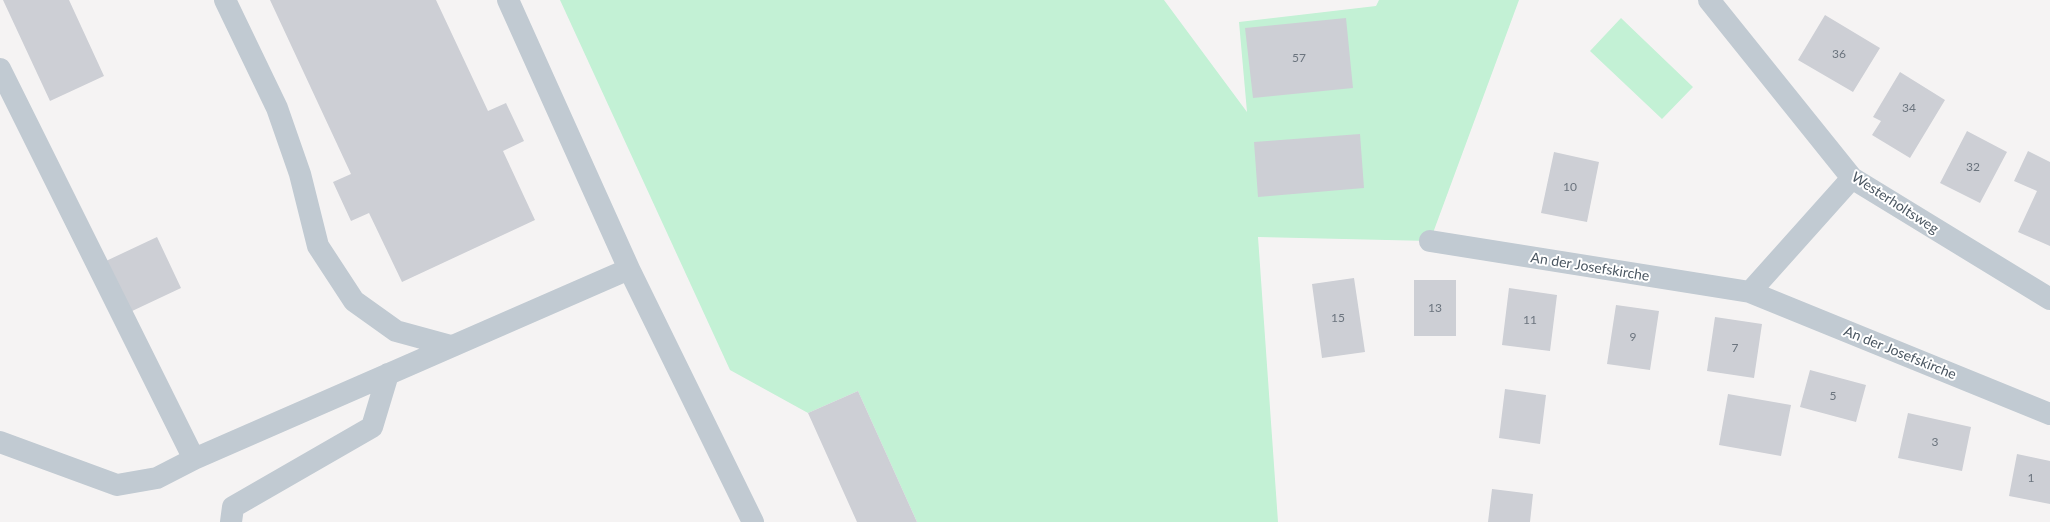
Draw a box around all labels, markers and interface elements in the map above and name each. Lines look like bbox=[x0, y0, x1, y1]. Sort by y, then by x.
house number: 36 bbox=[1832, 47, 1846, 61]
house number: 57 bbox=[1292, 51, 1306, 65]
house number: 34 bbox=[1902, 101, 1916, 115]
house number: 32 bbox=[1966, 160, 1980, 174]
street label: Westerholtsweg bbox=[1848, 169, 1942, 237]
house number: 10 bbox=[1563, 180, 1577, 194]
street label: An der Josefskirche bbox=[1529, 249, 1651, 285]
house number: 13 bbox=[1428, 301, 1442, 315]
house number: 15 bbox=[1331, 311, 1345, 325]
house number: 11 bbox=[1523, 313, 1537, 327]
street label: An der Josefskirche bbox=[1841, 323, 1959, 383]
house number: 9 bbox=[1630, 330, 1636, 344]
house number: 7 bbox=[1732, 341, 1738, 355]
house number: 5 bbox=[1830, 389, 1836, 403]
house number: 3 bbox=[1932, 435, 1938, 449]
house number: 1 bbox=[2028, 471, 2034, 485]

